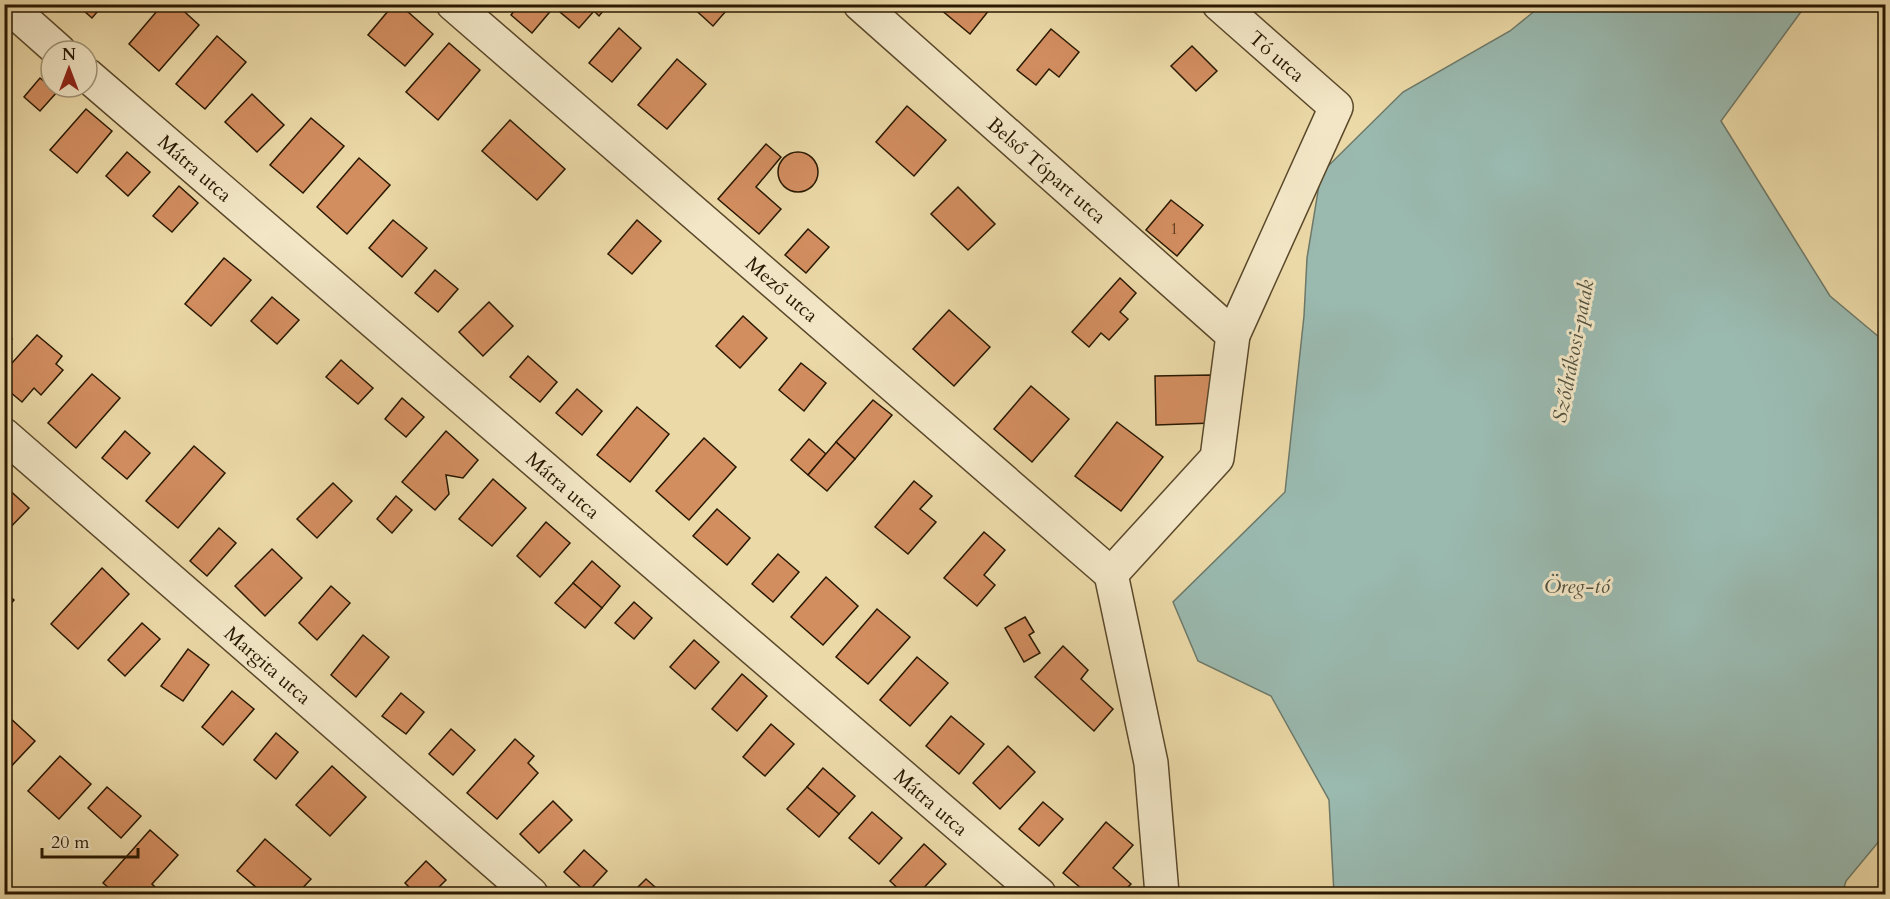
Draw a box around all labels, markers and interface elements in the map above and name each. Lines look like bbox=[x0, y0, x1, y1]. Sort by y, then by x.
street label: Tó utca bbox=[1243, 25, 1311, 88]
north arrow bbox=[39, 39, 99, 99]
text: N bbox=[62, 44, 76, 66]
street label: Belső Tópart utca bbox=[981, 111, 1112, 230]
street label: Mátra utca bbox=[152, 129, 238, 208]
house number: 1 bbox=[1170, 218, 1178, 240]
street label: Mező utca bbox=[740, 250, 824, 329]
water label: Sződrákosi-patak bbox=[1545, 277, 1602, 425]
street label: Mátra utca bbox=[520, 446, 606, 525]
water label: Öreg-tó bbox=[1544, 572, 1611, 601]
street label: Margita utca bbox=[218, 620, 317, 711]
street label: Mátra utca bbox=[888, 763, 974, 842]
scale bar bbox=[42, 821, 138, 859]
text: 20 m bbox=[51, 830, 90, 855]

